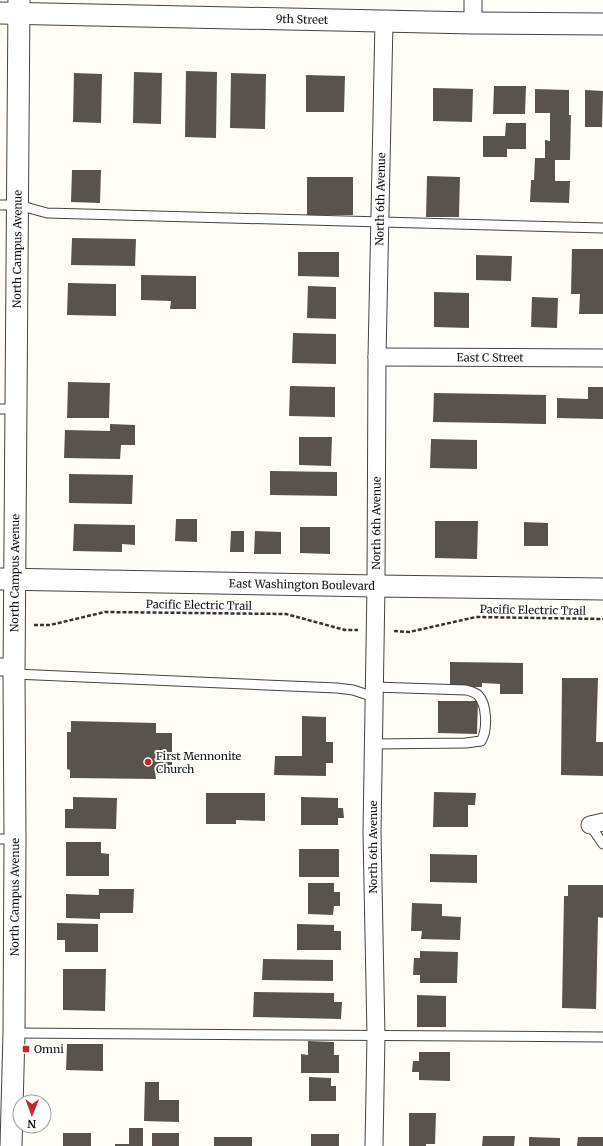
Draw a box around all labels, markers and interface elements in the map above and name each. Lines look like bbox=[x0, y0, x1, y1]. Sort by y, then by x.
street label: 9th Street bbox=[276, 12, 329, 27]
street label: North 6th Avenue bbox=[372, 152, 388, 246]
street label: North Campus Avenue bbox=[10, 190, 25, 308]
street label: East C Street bbox=[456, 350, 524, 365]
street label: North 6th Avenue bbox=[369, 476, 383, 570]
street label: North Campus Avenue bbox=[7, 514, 22, 632]
street label: East Washington Boulevard bbox=[229, 576, 375, 593]
street label: Pacific Electric Trail bbox=[146, 597, 253, 613]
street label: Pacific Electric Trail bbox=[480, 602, 587, 618]
place label: First Mennonite Church bbox=[156, 749, 242, 776]
marker: First Mennonite Church bbox=[143, 757, 153, 767]
street label: North 6th Avenue bbox=[366, 800, 380, 894]
street label: North Campus Avenue bbox=[7, 838, 22, 956]
place label: Omni bbox=[34, 1042, 64, 1056]
marker: Omni bbox=[21, 1044, 31, 1054]
north arrow bbox=[12, 1094, 52, 1134]
text: N bbox=[27, 1117, 36, 1131]

